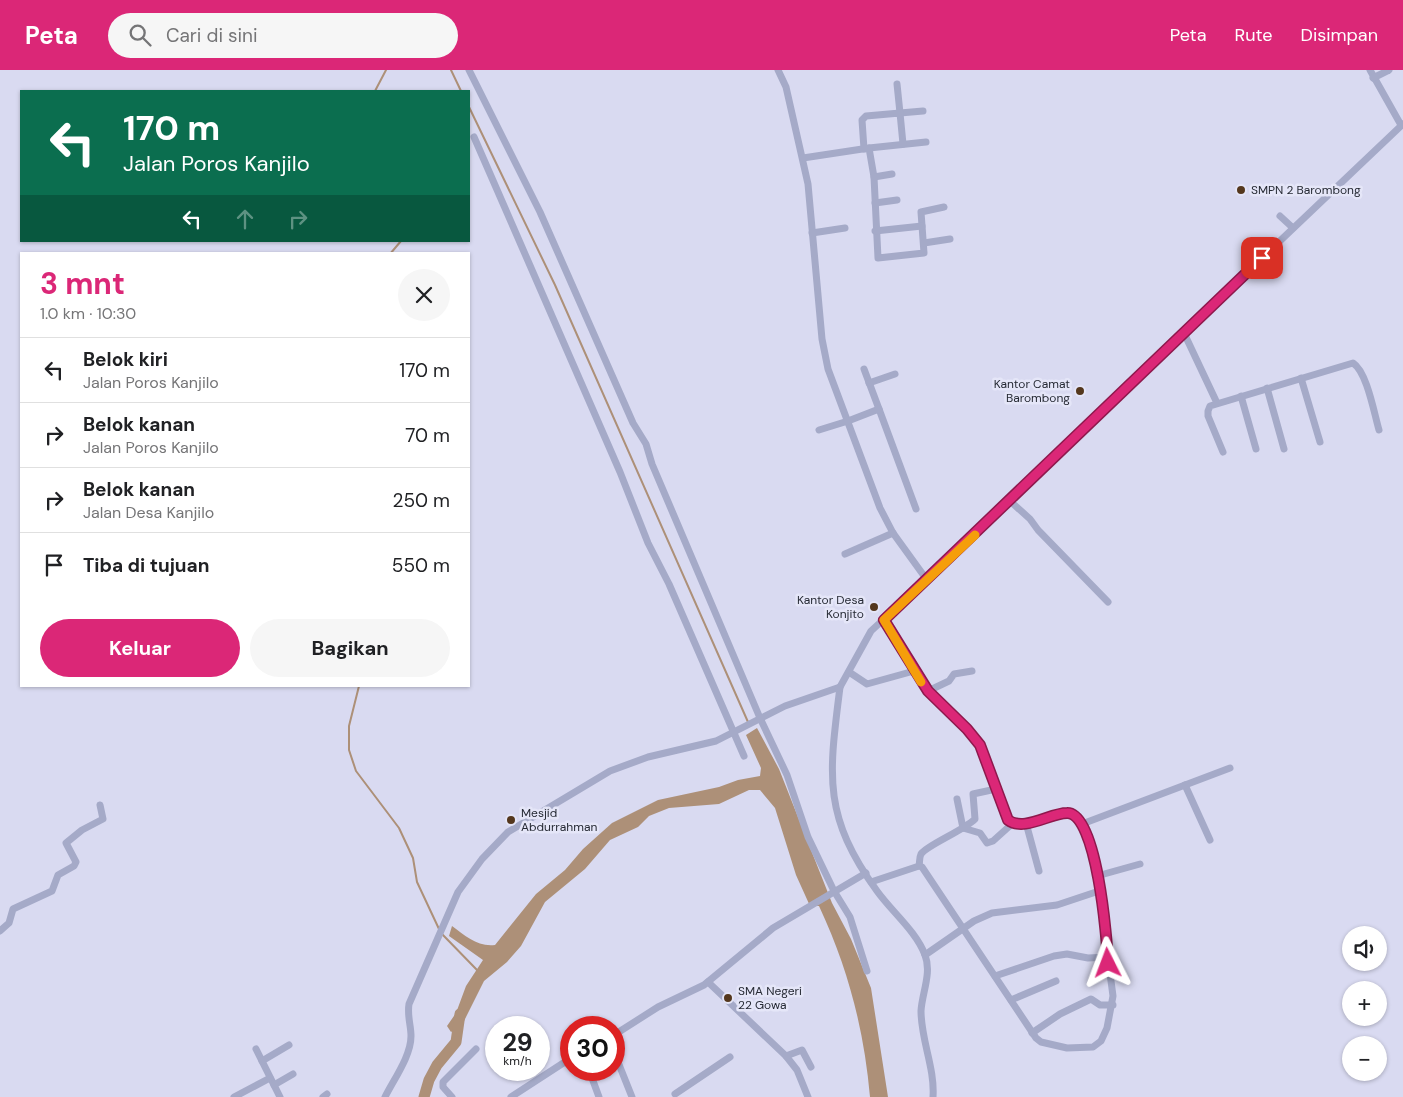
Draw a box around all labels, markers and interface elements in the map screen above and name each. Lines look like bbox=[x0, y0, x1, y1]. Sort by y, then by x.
search box bbox=[108, 13, 458, 58]
text: Peta bbox=[25, 20, 78, 51]
icon: search bbox=[126, 21, 154, 49]
text: Cari di sini bbox=[166, 23, 258, 48]
text: Peta bbox=[1170, 23, 1206, 47]
text: Rute bbox=[1234, 23, 1273, 47]
text: Disimpan bbox=[1301, 23, 1378, 47]
text: 170 m bbox=[123, 105, 220, 151]
icon: left bbox=[40, 110, 105, 175]
text: Jalan Poros Kanjilo bbox=[123, 149, 310, 178]
place label: SMPN 2 Barombong bbox=[1251, 182, 1361, 198]
marker: SMPN 2 Barombong bbox=[1235, 184, 1247, 196]
icon: left bbox=[178, 205, 206, 233]
icon: ahead bbox=[231, 205, 259, 233]
icon: right bbox=[284, 205, 312, 233]
pin bbox=[1241, 237, 1283, 279]
icon: arrive bbox=[1248, 244, 1276, 272]
text: 3 mnt bbox=[40, 264, 125, 303]
button: close bbox=[398, 269, 450, 321]
text: 1.0 km · 10:30 bbox=[40, 303, 136, 324]
text: Belok kiri bbox=[83, 347, 168, 372]
icon: left bbox=[40, 356, 68, 384]
text: 170 m bbox=[399, 358, 450, 383]
text: Jalan Poros Kanjilo bbox=[83, 372, 219, 393]
place label: Kantor Camat Barombong bbox=[994, 376, 1070, 406]
marker: Kantor Camat Barombong bbox=[1074, 385, 1086, 397]
text: Belok kanan bbox=[83, 412, 195, 437]
icon: right bbox=[40, 421, 68, 449]
text: 70 m bbox=[405, 423, 450, 448]
text: Jalan Poros Kanjilo bbox=[83, 437, 219, 458]
text: Belok kanan bbox=[83, 477, 195, 502]
icon: right bbox=[40, 486, 68, 514]
text: 250 m bbox=[392, 488, 450, 513]
text: Jalan Desa Kanjilo bbox=[83, 502, 214, 523]
icon: arrive bbox=[40, 551, 68, 579]
text: Tiba di tujuan bbox=[83, 553, 209, 578]
text: 550 m bbox=[392, 553, 450, 578]
place label: Kantor Desa Konjito bbox=[797, 592, 864, 622]
marker: Kantor Desa Konjito bbox=[868, 601, 880, 613]
button: Keluar bbox=[40, 619, 240, 677]
button: Bagikan bbox=[250, 619, 450, 677]
place label: Mesjid Abdurrahman bbox=[521, 805, 597, 835]
marker: Mesjid Abdurrahman bbox=[505, 814, 517, 826]
map controls bbox=[1342, 926, 1387, 1081]
button: sound bbox=[1342, 926, 1387, 971]
position arrow bbox=[1081, 936, 1133, 988]
button: + bbox=[1342, 981, 1387, 1026]
place label: SMA Negeri 22 Gowa bbox=[738, 983, 802, 1013]
marker: SMA Negeri 22 Gowa bbox=[722, 992, 734, 1004]
speed limit sign: 30 bbox=[560, 1016, 625, 1081]
text: 29 bbox=[502, 1026, 533, 1059]
button: − bbox=[1342, 1036, 1387, 1081]
text: km/h bbox=[503, 1053, 532, 1069]

